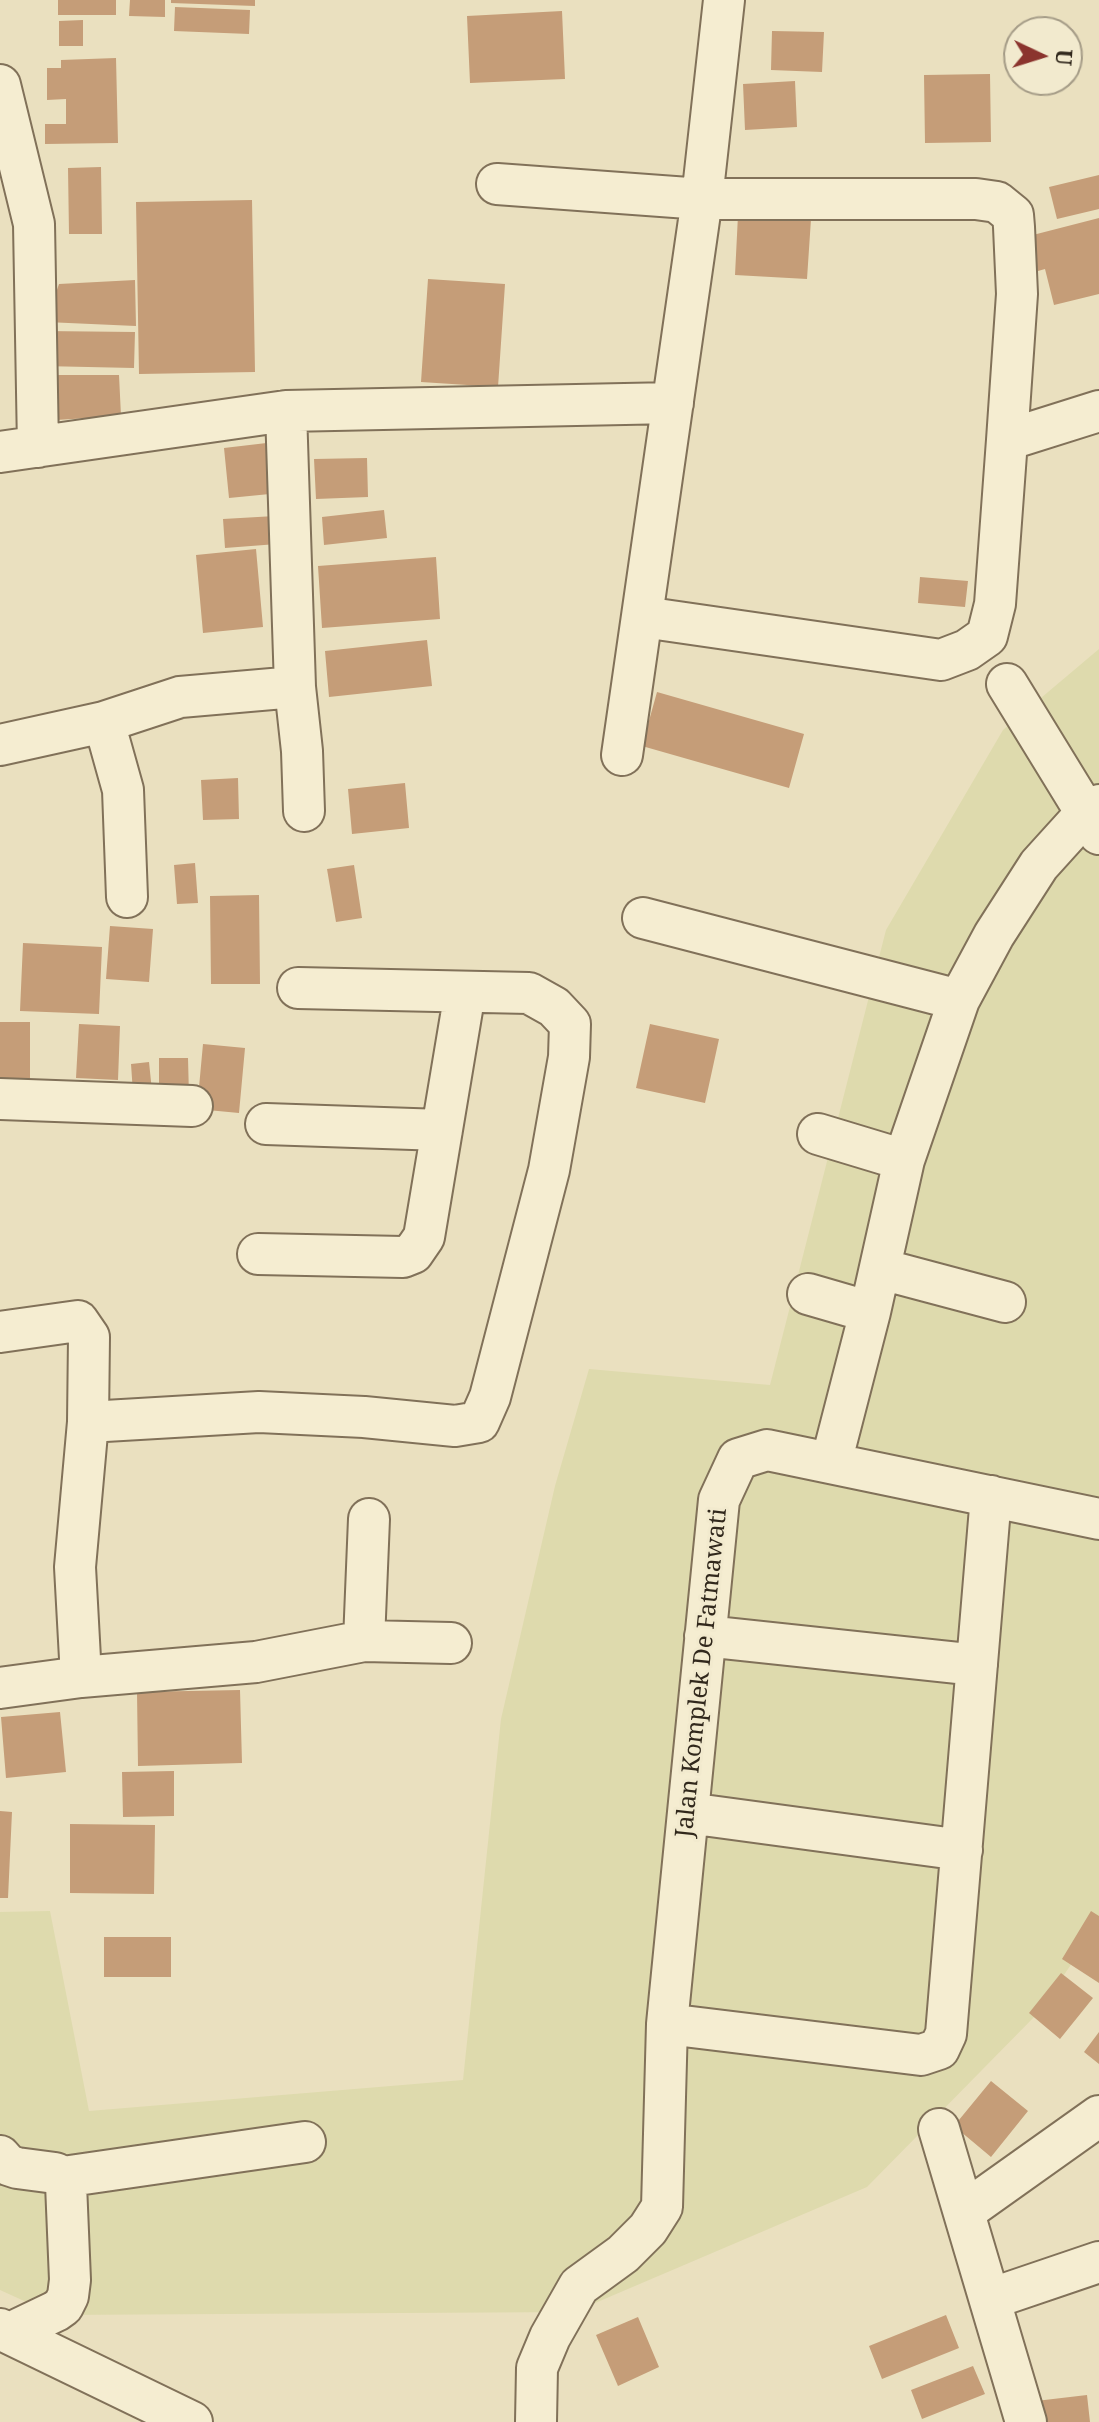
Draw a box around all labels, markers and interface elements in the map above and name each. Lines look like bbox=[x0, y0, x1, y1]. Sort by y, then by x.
north arrow bbox=[1003, 16, 1083, 96]
text: U bbox=[1049, 48, 1080, 67]
street label: Jalan Komplek De Fatmawati bbox=[670, 1507, 734, 1839]

